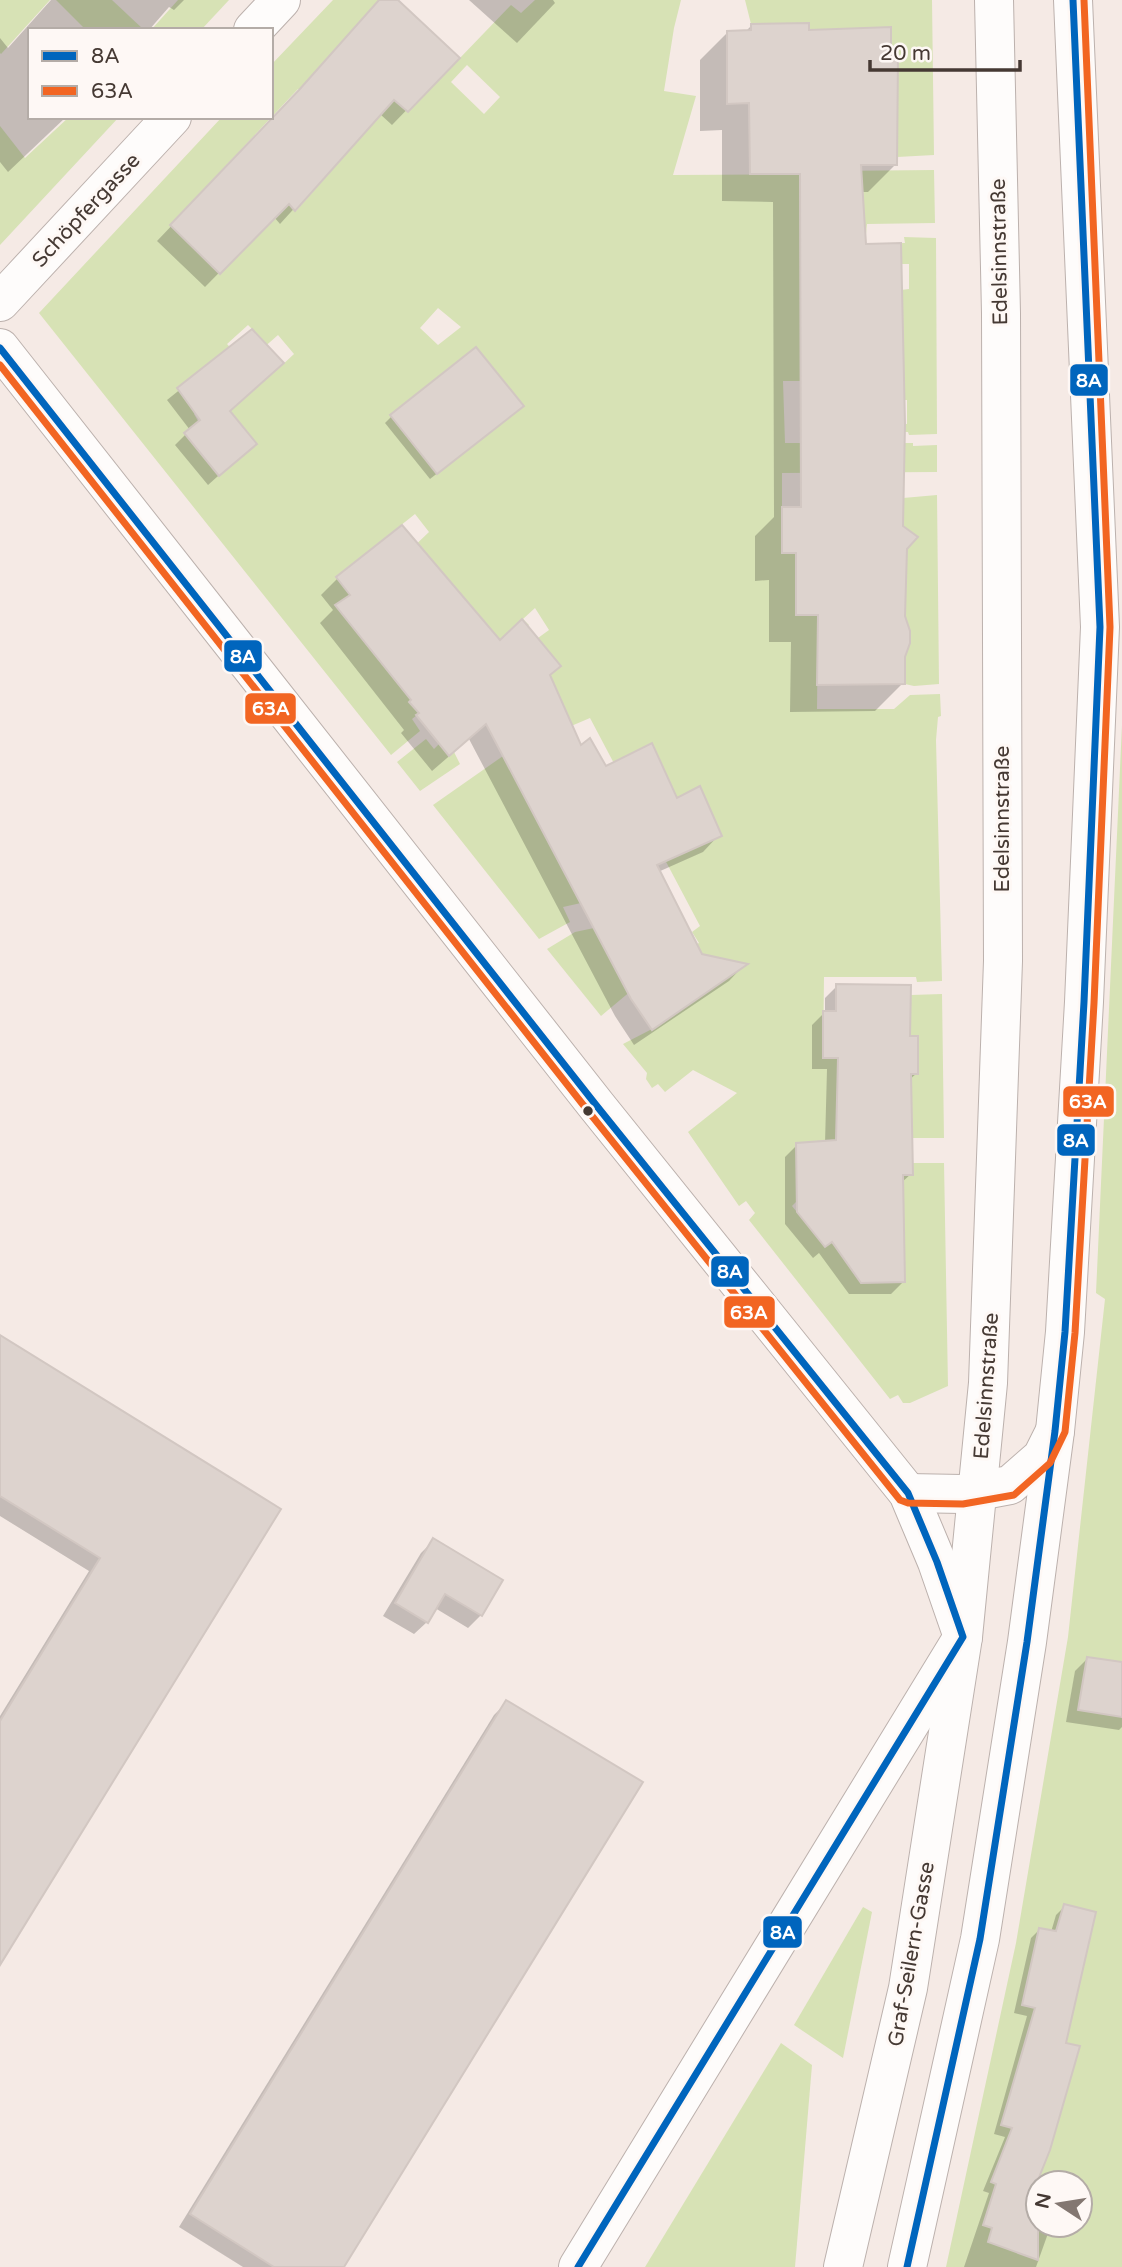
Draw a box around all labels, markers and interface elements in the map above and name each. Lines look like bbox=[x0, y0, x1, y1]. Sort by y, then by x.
legend bbox=[28, 28, 273, 119]
scale bar bbox=[870, 28, 1020, 72]
text: 20 m bbox=[880, 41, 931, 66]
text: 8A bbox=[91, 44, 120, 69]
text: 63A bbox=[91, 79, 133, 104]
street label: Schöpfergasse bbox=[27, 148, 146, 273]
street label: Edelsinnstraße bbox=[986, 178, 1013, 326]
line badge: 8A bbox=[1069, 363, 1109, 397]
text: 8A bbox=[1076, 370, 1102, 392]
line badge: 8A bbox=[223, 639, 263, 673]
text: 8A bbox=[230, 646, 256, 668]
line badge: 63A bbox=[244, 692, 297, 725]
text: 63A bbox=[252, 698, 290, 720]
street label: Edelsinnstraße bbox=[990, 745, 1015, 892]
line badge: 63A bbox=[1062, 1085, 1115, 1118]
text: 63A bbox=[1069, 1091, 1107, 1113]
unlabelled marker bbox=[581, 1104, 595, 1118]
line badge: 8A bbox=[1056, 1123, 1096, 1157]
text: 8A bbox=[1063, 1130, 1089, 1152]
line badge: 8A bbox=[710, 1255, 750, 1288]
text: 8A bbox=[717, 1261, 743, 1283]
line badge: 63A bbox=[723, 1295, 776, 1329]
text: 63A bbox=[730, 1302, 768, 1324]
street label: Edelsinnstraße bbox=[969, 1312, 1004, 1460]
street label: Graf-Seilern-Gasse bbox=[883, 1860, 940, 2048]
line badge: 8A bbox=[762, 1915, 803, 1949]
text: 8A bbox=[770, 1922, 796, 1944]
north arrow bbox=[1024, 2169, 1094, 2239]
text: N bbox=[1031, 2191, 1056, 2210]

